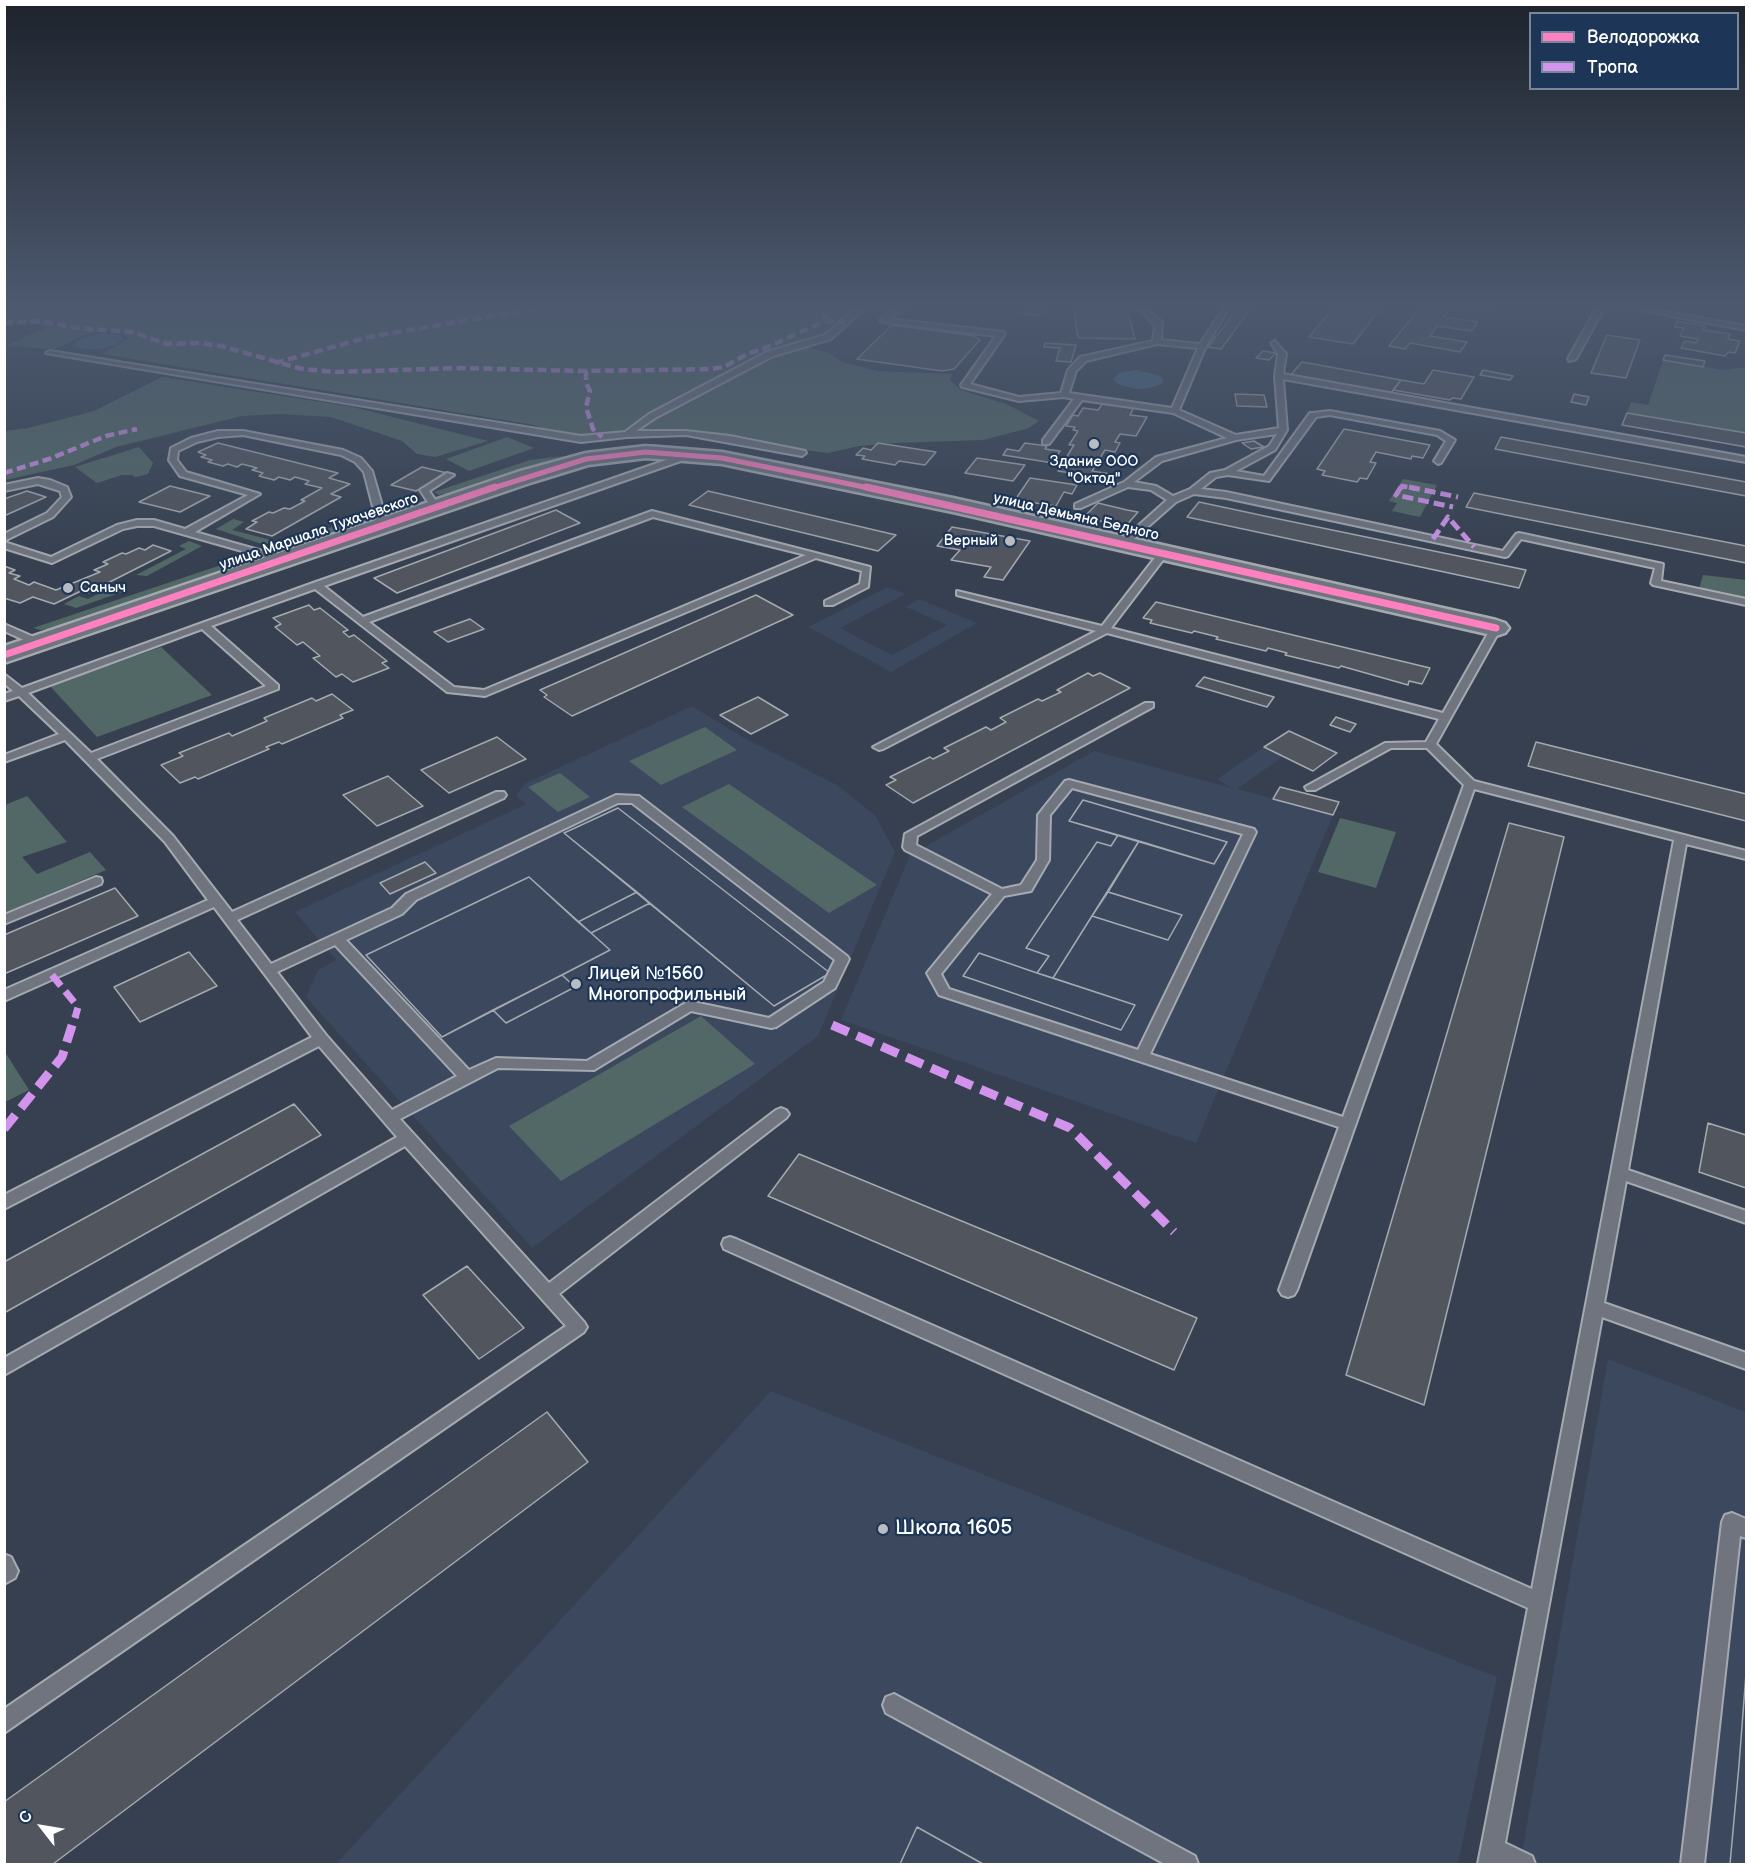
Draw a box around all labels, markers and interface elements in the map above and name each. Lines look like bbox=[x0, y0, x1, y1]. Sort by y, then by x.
legend bbox=[1529, 12, 1739, 90]
text: Велодорожка bbox=[1587, 27, 1700, 48]
text: Тропа bbox=[1587, 57, 1638, 78]
marker: Здание ООО "Октод" bbox=[1087, 437, 1101, 451]
place label: Здание ООО "Октод" bbox=[1050, 453, 1138, 488]
street label: улица Демьяна Бедного bbox=[992, 489, 1160, 545]
street label: улица Маршала Тухачевского bbox=[217, 490, 421, 574]
place label: Верный bbox=[944, 532, 998, 550]
marker: Верный bbox=[1003, 534, 1017, 548]
place label: Саныч bbox=[80, 579, 126, 597]
marker: Саныч bbox=[61, 581, 75, 595]
place label: Лицей №1560 Многопрофильный bbox=[588, 963, 746, 1006]
marker: Лицей №1560 Многопрофильный bbox=[569, 977, 583, 991]
place label: Школа 1605 bbox=[895, 1516, 1012, 1542]
marker: Школа 1605 bbox=[876, 1522, 890, 1536]
north arrow bbox=[12, 1797, 72, 1857]
text: С bbox=[15, 1808, 37, 1827]

